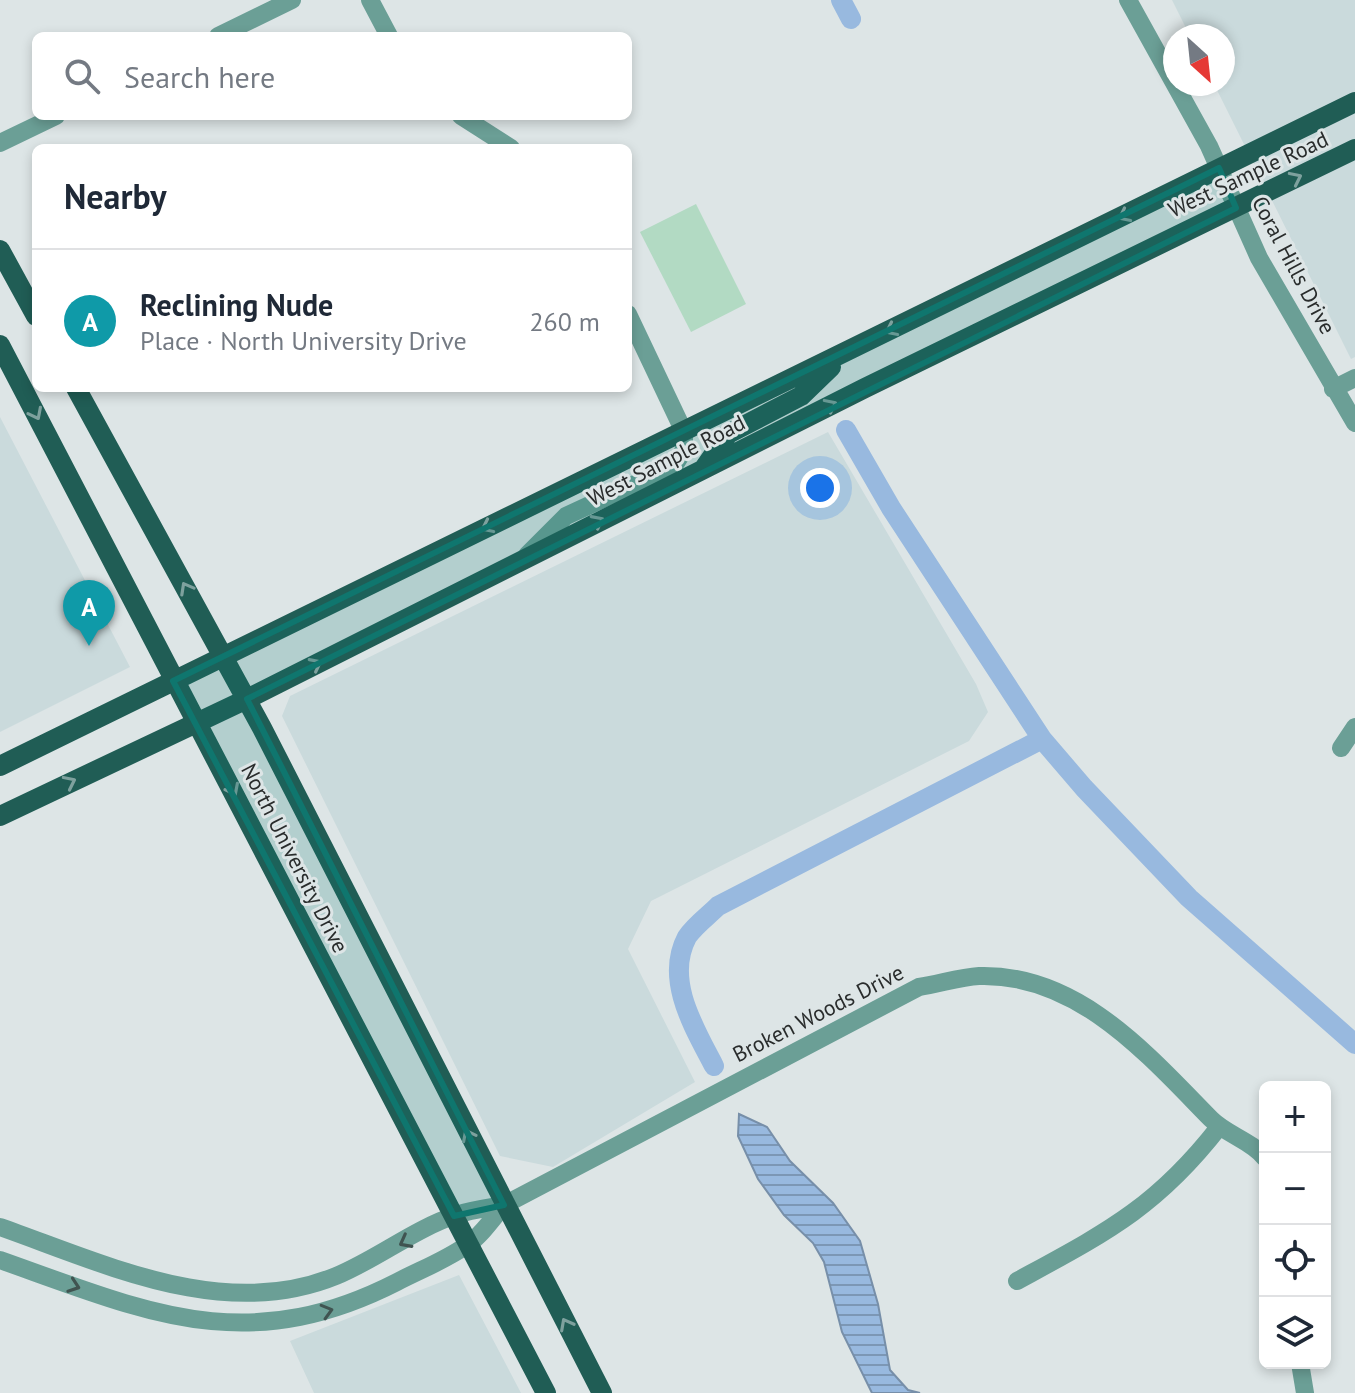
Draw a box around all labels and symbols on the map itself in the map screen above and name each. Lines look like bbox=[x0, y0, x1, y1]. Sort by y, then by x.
north arrow bbox=[1163, 24, 1235, 96]
street label: West Sample Road bbox=[1163, 125, 1333, 223]
one-way arrow bbox=[1287, 173, 1302, 188]
street label: Coral Hills Drive bbox=[1246, 191, 1342, 339]
one-way arrow bbox=[1118, 206, 1133, 222]
one-way arrow bbox=[884, 321, 899, 336]
one-way arrow bbox=[822, 399, 837, 415]
one-way arrow bbox=[26, 406, 41, 421]
street label: West Sample Road bbox=[582, 408, 750, 512]
your location bbox=[800, 468, 840, 508]
one-way arrow bbox=[590, 515, 605, 531]
one-way arrow bbox=[481, 517, 496, 533]
pin: A bbox=[63, 580, 115, 646]
one-way arrow bbox=[181, 582, 196, 597]
one-way arrow bbox=[308, 658, 323, 674]
street label: North University Drive bbox=[235, 759, 355, 957]
one-way arrow bbox=[62, 776, 77, 792]
one-way arrow bbox=[224, 782, 239, 797]
street label: Broken Woods Drive bbox=[728, 958, 908, 1068]
one-way arrow bbox=[463, 1129, 478, 1144]
one-way arrow bbox=[399, 1232, 414, 1247]
one-way arrow bbox=[66, 1276, 80, 1293]
one-way arrow bbox=[319, 1304, 333, 1320]
one-way arrow bbox=[560, 1317, 575, 1332]

